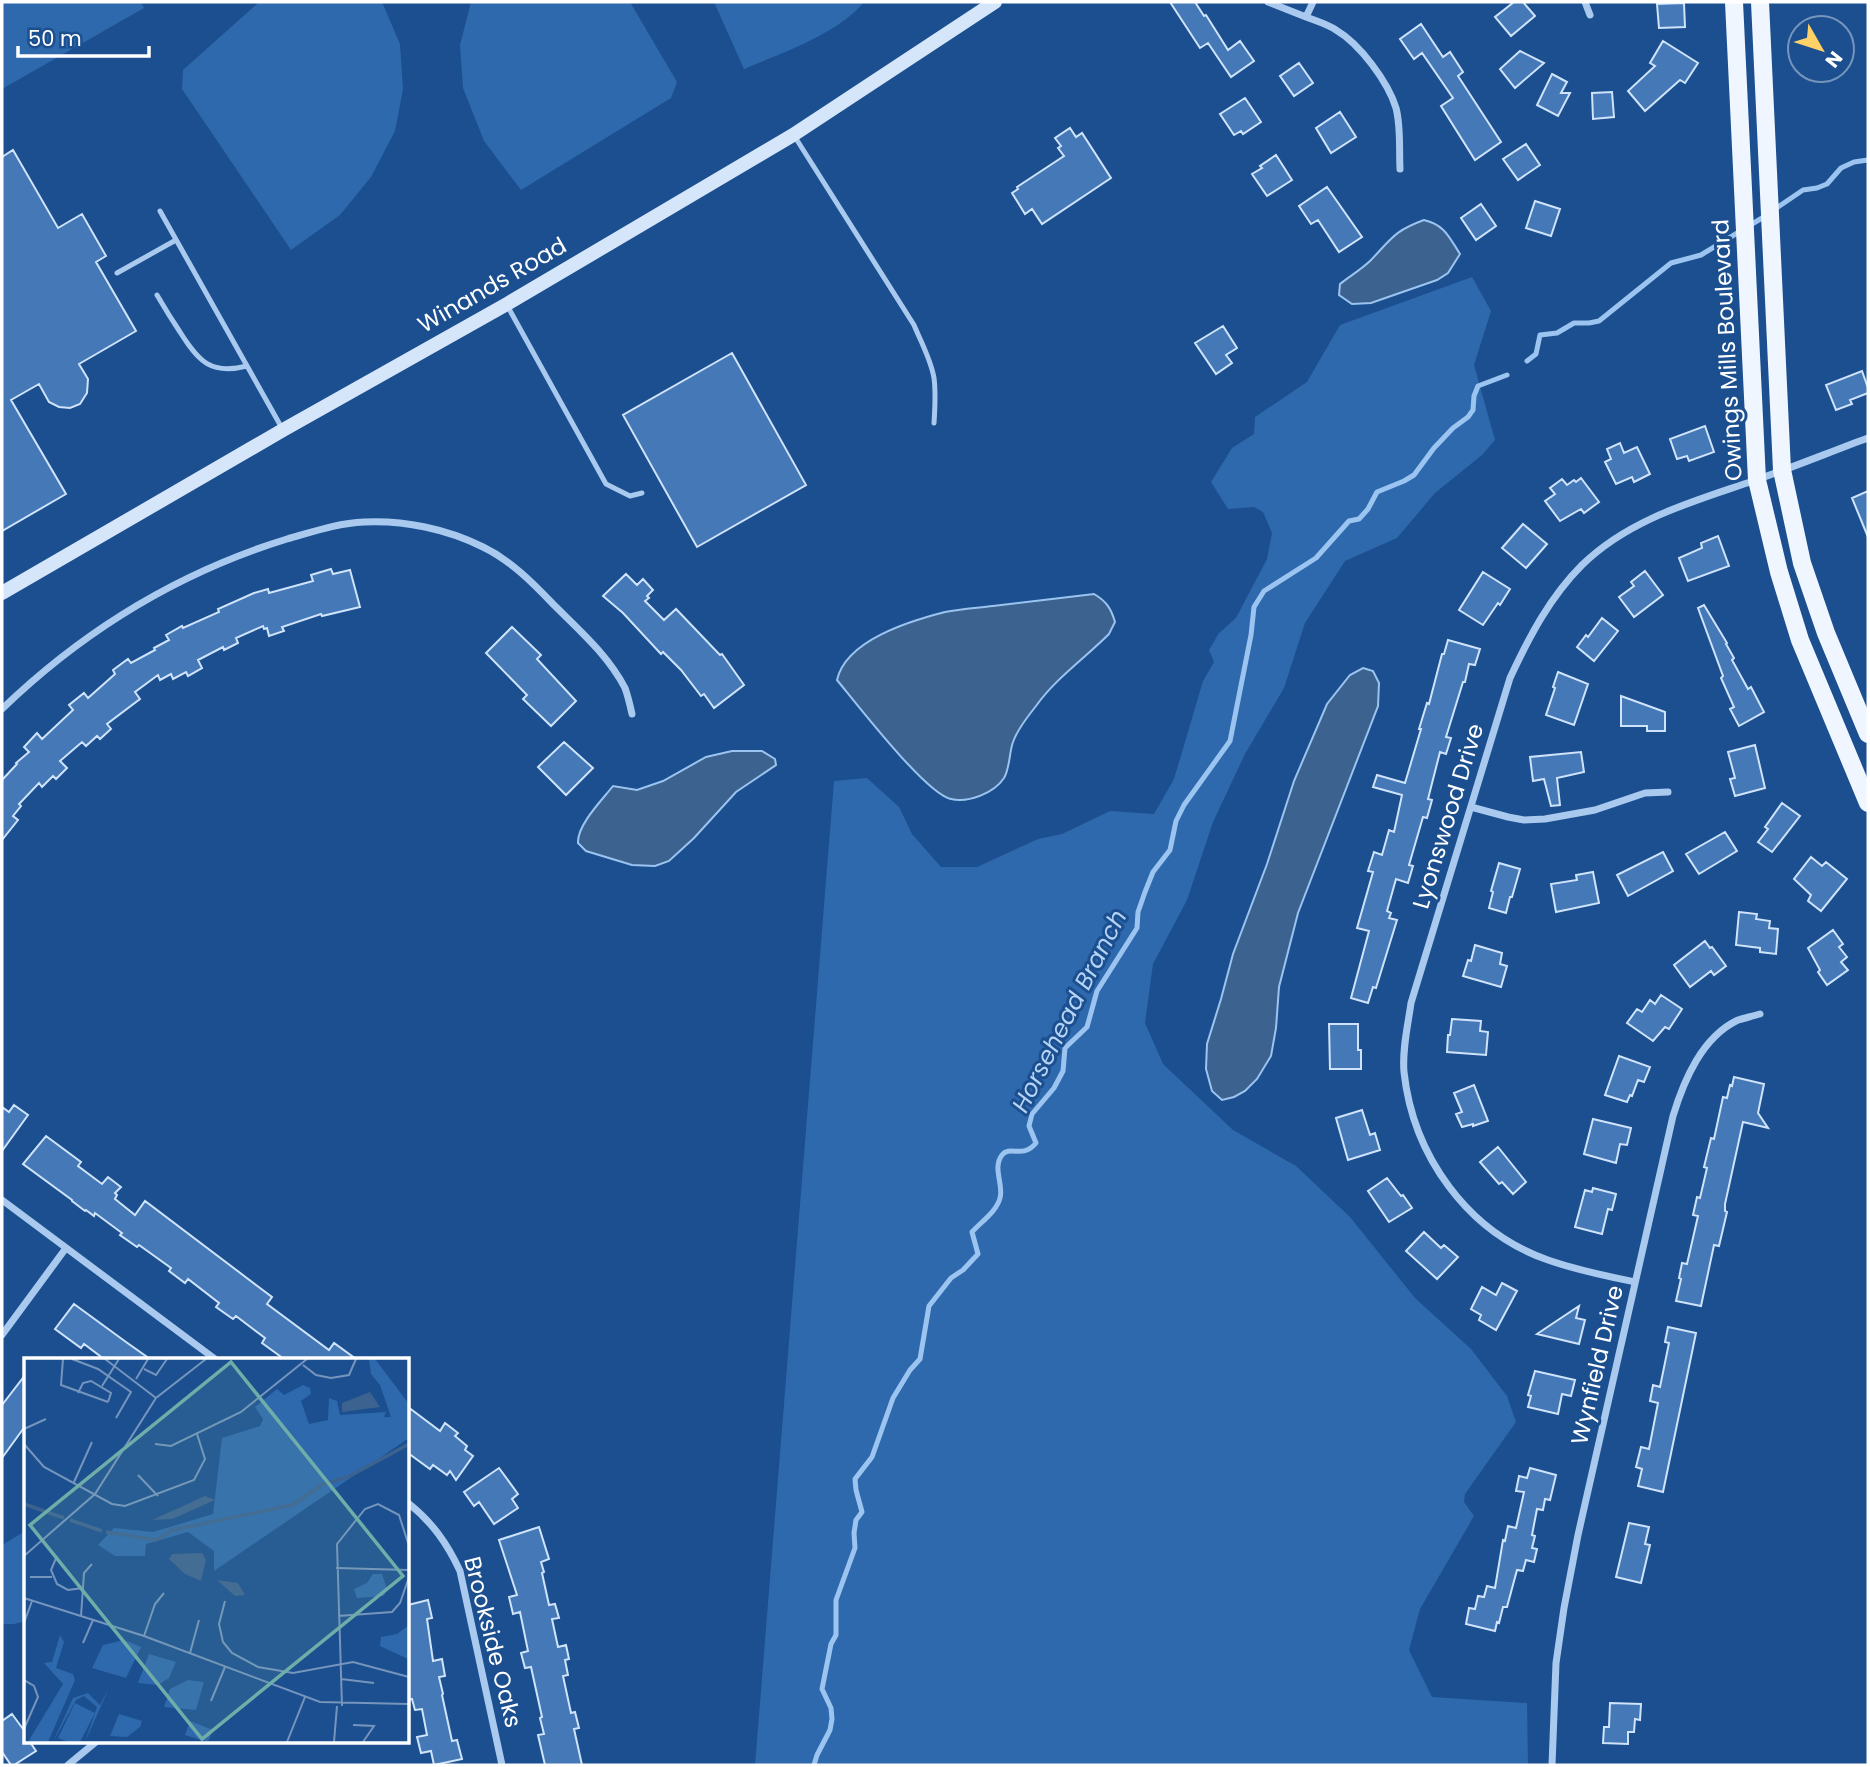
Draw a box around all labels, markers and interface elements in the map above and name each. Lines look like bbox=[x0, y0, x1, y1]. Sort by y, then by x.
scale bar bbox=[18, 14, 149, 58]
north arrow bbox=[1786, 14, 1856, 84]
text: 50 m bbox=[28, 24, 82, 53]
text: N bbox=[1819, 45, 1849, 73]
street label: Owings Mills Boulevard bbox=[1704, 218, 1750, 482]
street label: Winands Road bbox=[412, 229, 572, 341]
street label: Lyonswood Drive bbox=[1405, 720, 1491, 912]
water label: Horsehead Branch bbox=[1004, 904, 1134, 1118]
street label: Wynfield Drive bbox=[1563, 1282, 1631, 1448]
inset map bbox=[24, 1358, 410, 1742]
street label: Brookside Oaks bbox=[456, 1553, 530, 1731]

